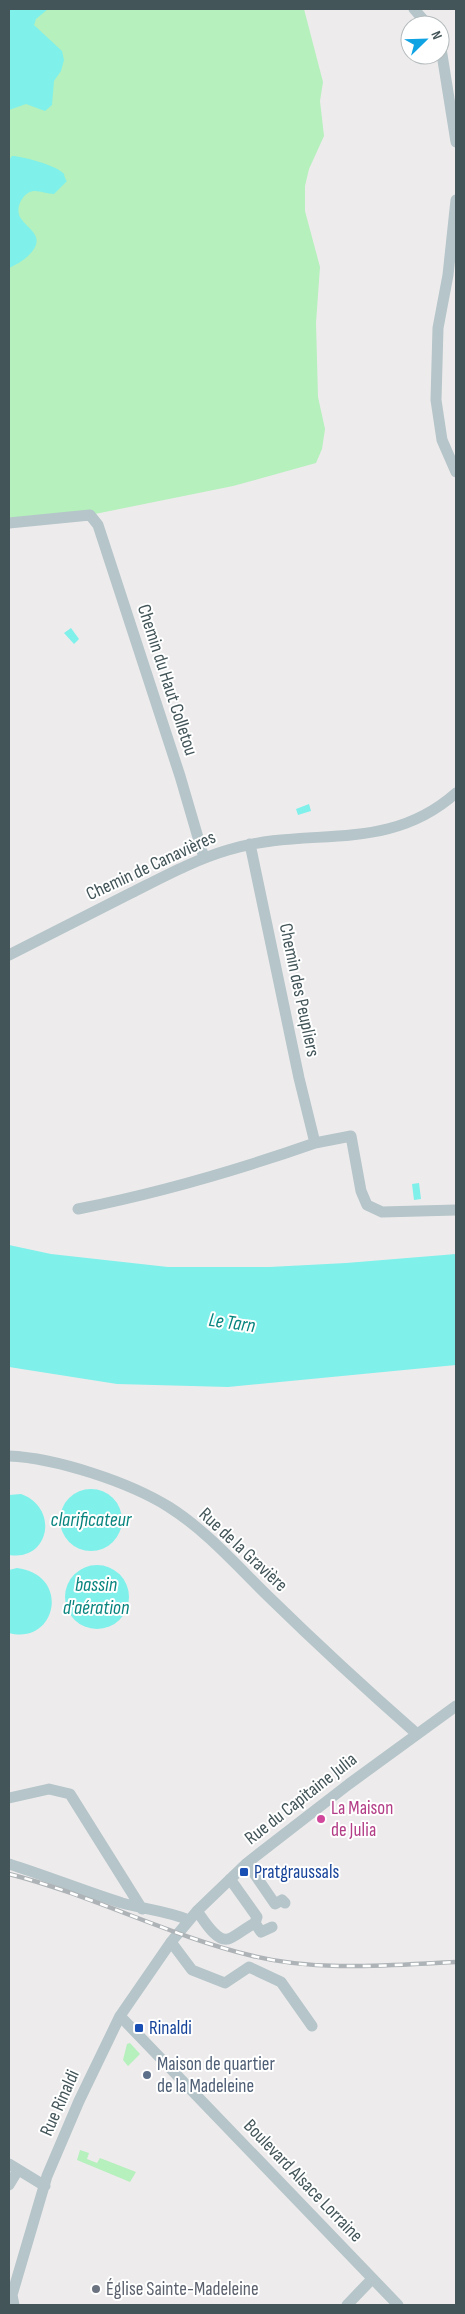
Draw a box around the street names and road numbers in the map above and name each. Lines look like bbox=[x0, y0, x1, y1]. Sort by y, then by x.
street label: Chemin du Haut Colletou bbox=[132, 602, 202, 758]
street label: Chemin de Canavières bbox=[83, 826, 220, 906]
street label: Chemin des Peupliers bbox=[274, 921, 324, 1059]
street label: Rue de la Gravière bbox=[194, 1503, 292, 1597]
street label: Rue du Capitaine Julia bbox=[240, 1748, 362, 1850]
street label: Rue Rinaldi bbox=[35, 2066, 85, 2140]
street label: Boulevard Alsace Lorraine bbox=[238, 2115, 368, 2247]

